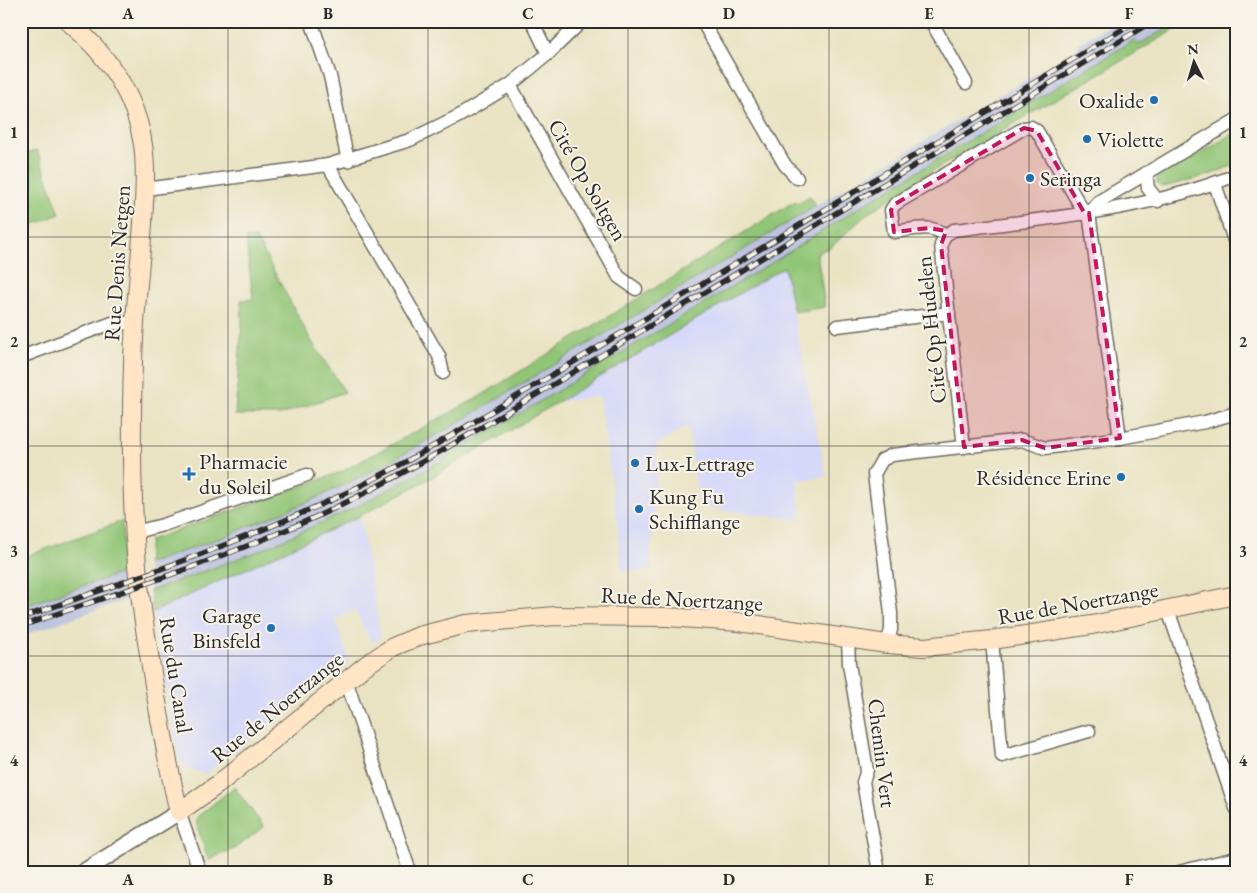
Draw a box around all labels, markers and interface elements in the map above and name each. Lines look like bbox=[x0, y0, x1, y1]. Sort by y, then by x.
text: A bbox=[121, 3, 134, 24]
text: B bbox=[323, 3, 333, 24]
text: C bbox=[522, 3, 534, 24]
text: D bbox=[723, 3, 735, 24]
text: E bbox=[924, 3, 934, 24]
text: F bbox=[1125, 3, 1134, 24]
north arrow bbox=[1170, 38, 1220, 88]
text: N bbox=[1186, 40, 1200, 59]
place label: Oxalide bbox=[1079, 86, 1144, 115]
marker: Oxalide bbox=[1148, 94, 1160, 106]
street label: Cité Op Soltgen bbox=[541, 114, 635, 247]
text: 1 bbox=[10, 122, 18, 143]
text: 1 bbox=[1239, 122, 1247, 143]
place label: Violette bbox=[1097, 125, 1164, 154]
marker: Violette bbox=[1081, 133, 1093, 145]
place label: Seringa bbox=[1040, 164, 1102, 193]
marker: Seringa bbox=[1024, 172, 1036, 184]
street label: Rue Denis Netgen bbox=[97, 183, 137, 342]
street label: Cité Op Hudelen bbox=[909, 254, 953, 405]
text: 2 bbox=[10, 331, 19, 352]
text: 2 bbox=[1239, 331, 1248, 352]
place label: Pharmacie du Soleil bbox=[199, 447, 288, 501]
place label: Lux-Lettrage bbox=[645, 449, 755, 478]
marker: Lux-Lettrage bbox=[629, 457, 641, 469]
place label: Résidence Erine bbox=[976, 463, 1111, 492]
marker: Pharmacie du Soleil bbox=[183, 468, 195, 480]
marker: Résidence Erine bbox=[1115, 471, 1127, 483]
place label: Kung Fu Schifflange bbox=[649, 482, 741, 536]
marker: Kung Fu Schifflange bbox=[633, 503, 645, 515]
text: 3 bbox=[10, 541, 18, 562]
text: 3 bbox=[1239, 541, 1247, 562]
street label: Rue de Noertzange bbox=[996, 575, 1161, 631]
street label: Rue de Noertzange bbox=[600, 580, 764, 618]
place label: Garage Binsfeld bbox=[193, 601, 262, 655]
street label: Rue du Canal bbox=[152, 615, 200, 735]
marker: Garage Binsfeld bbox=[265, 622, 277, 634]
street label: Rue de Noertzange bbox=[205, 644, 350, 769]
street label: Chemin Vert bbox=[861, 697, 903, 809]
text: 4 bbox=[10, 750, 19, 771]
text: 4 bbox=[1239, 750, 1248, 771]
text: A bbox=[121, 869, 134, 890]
text: B bbox=[323, 869, 333, 890]
text: C bbox=[522, 869, 534, 890]
text: D bbox=[723, 869, 735, 890]
text: E bbox=[924, 869, 934, 890]
text: F bbox=[1125, 869, 1134, 890]

